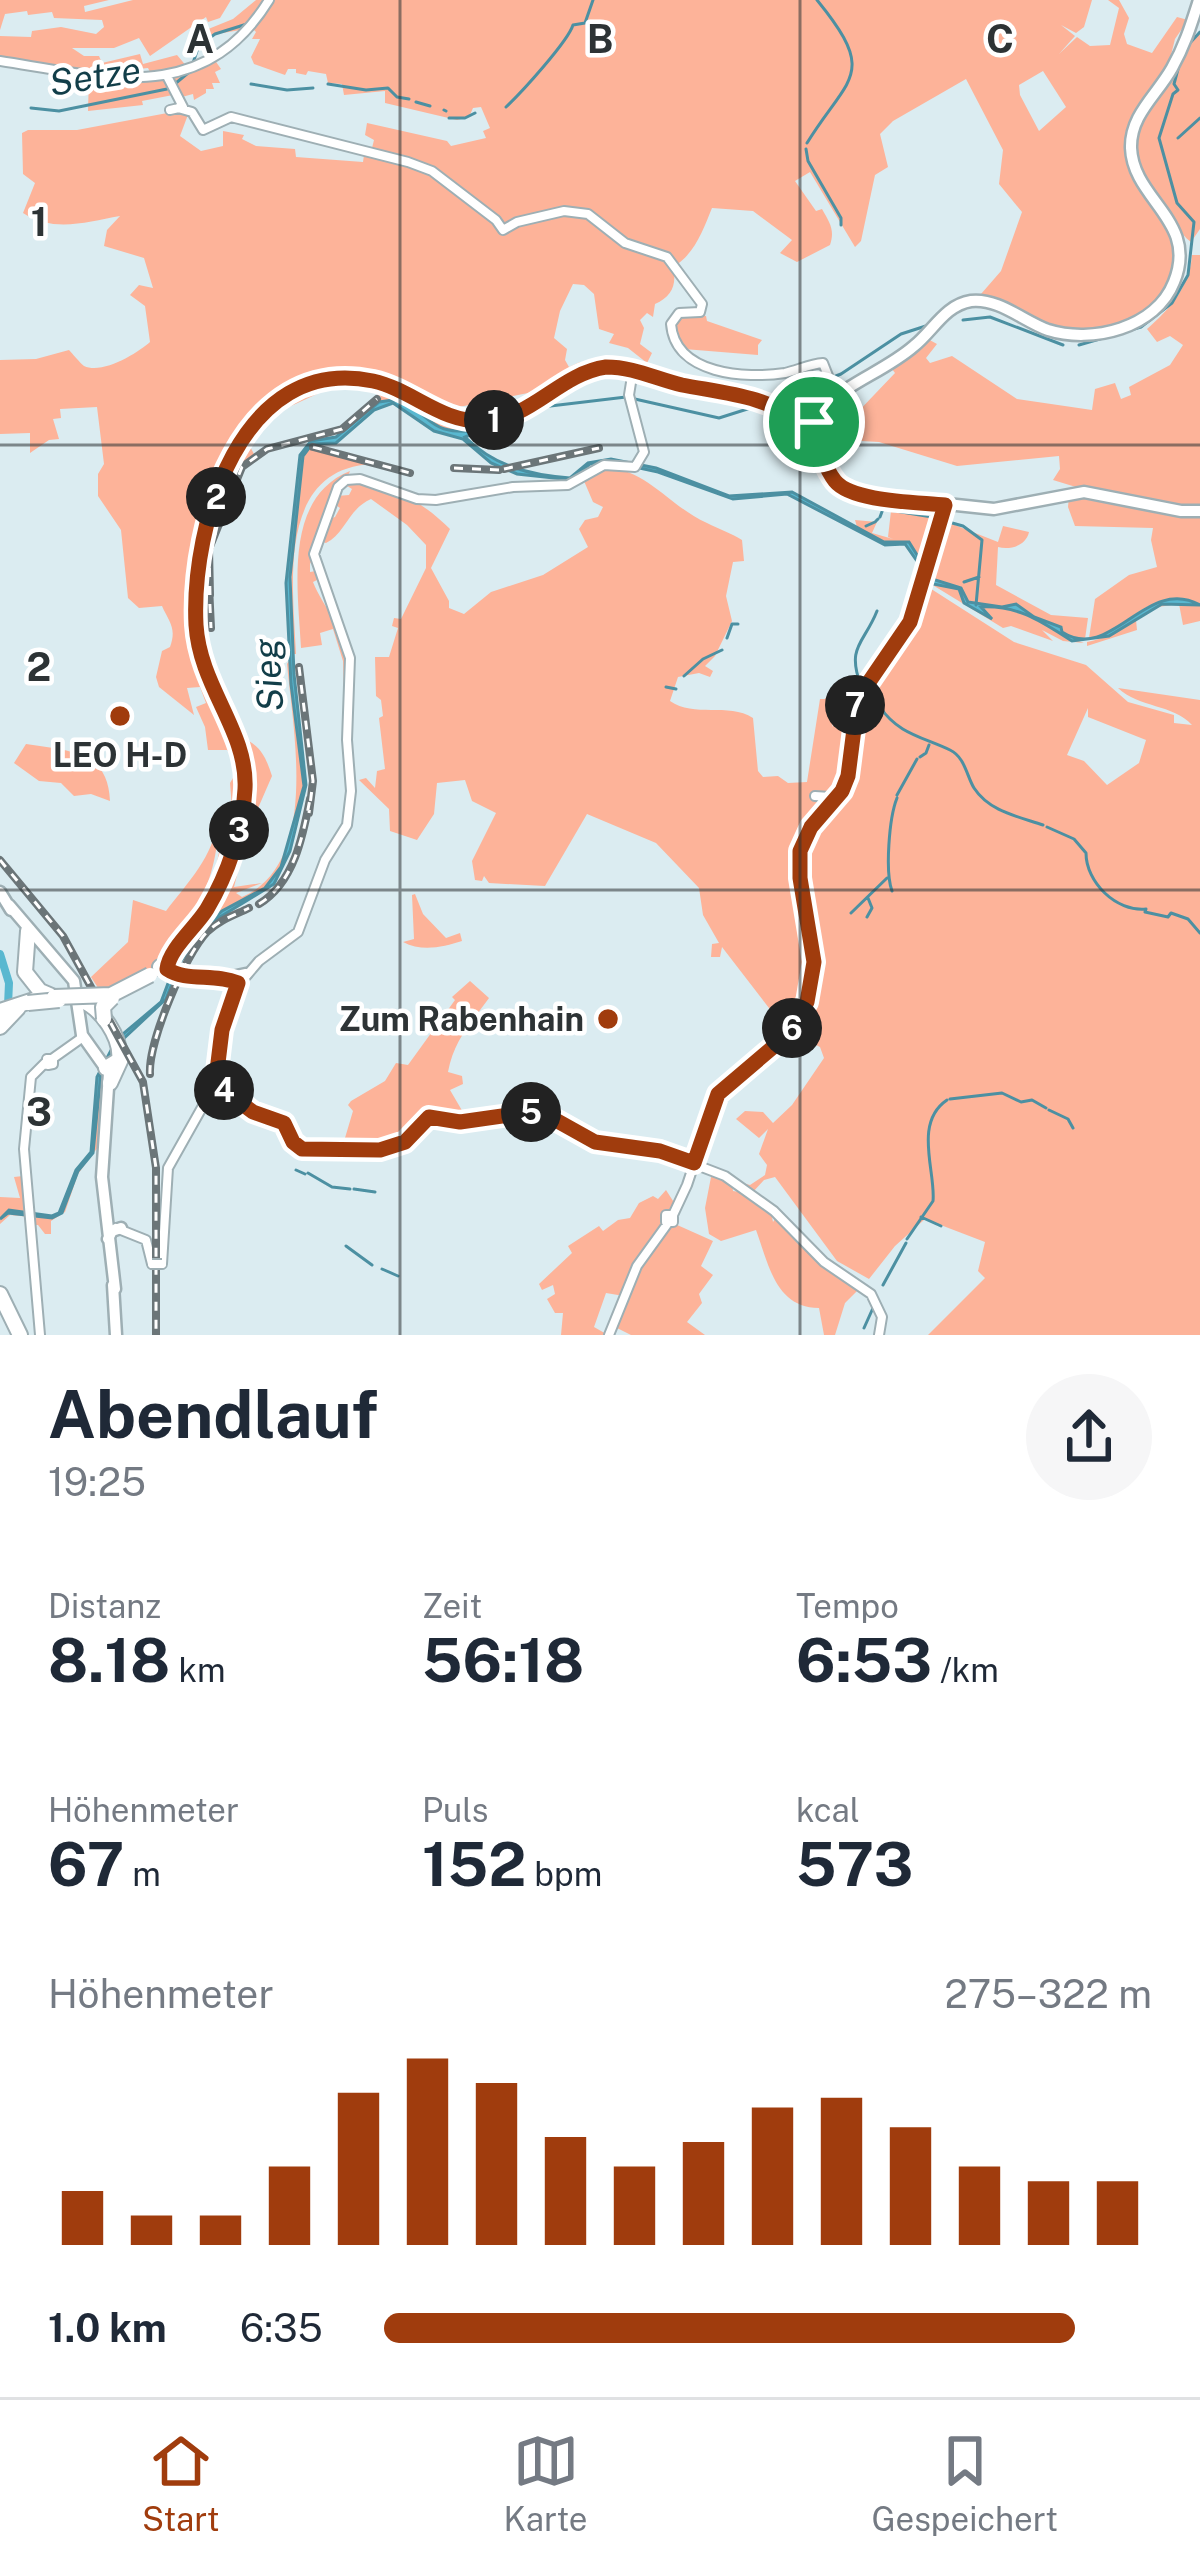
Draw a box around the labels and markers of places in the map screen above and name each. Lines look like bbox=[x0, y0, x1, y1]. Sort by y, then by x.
pin bbox=[763, 371, 865, 473]
pin: 1 bbox=[464, 390, 524, 450]
pin: 2 bbox=[186, 467, 246, 527]
pin: 7 bbox=[825, 675, 885, 735]
marker: LEO H-D bbox=[107, 703, 133, 729]
place label: LEO H-D bbox=[53, 736, 187, 774]
pin: 3 bbox=[209, 800, 269, 860]
pin: 6 bbox=[762, 998, 822, 1058]
place label: Zum Rabenhain bbox=[339, 1000, 584, 1038]
marker: Zum Rabenhain bbox=[595, 1006, 621, 1032]
pin: 4 bbox=[194, 1060, 254, 1120]
pin: 5 bbox=[501, 1082, 561, 1142]

